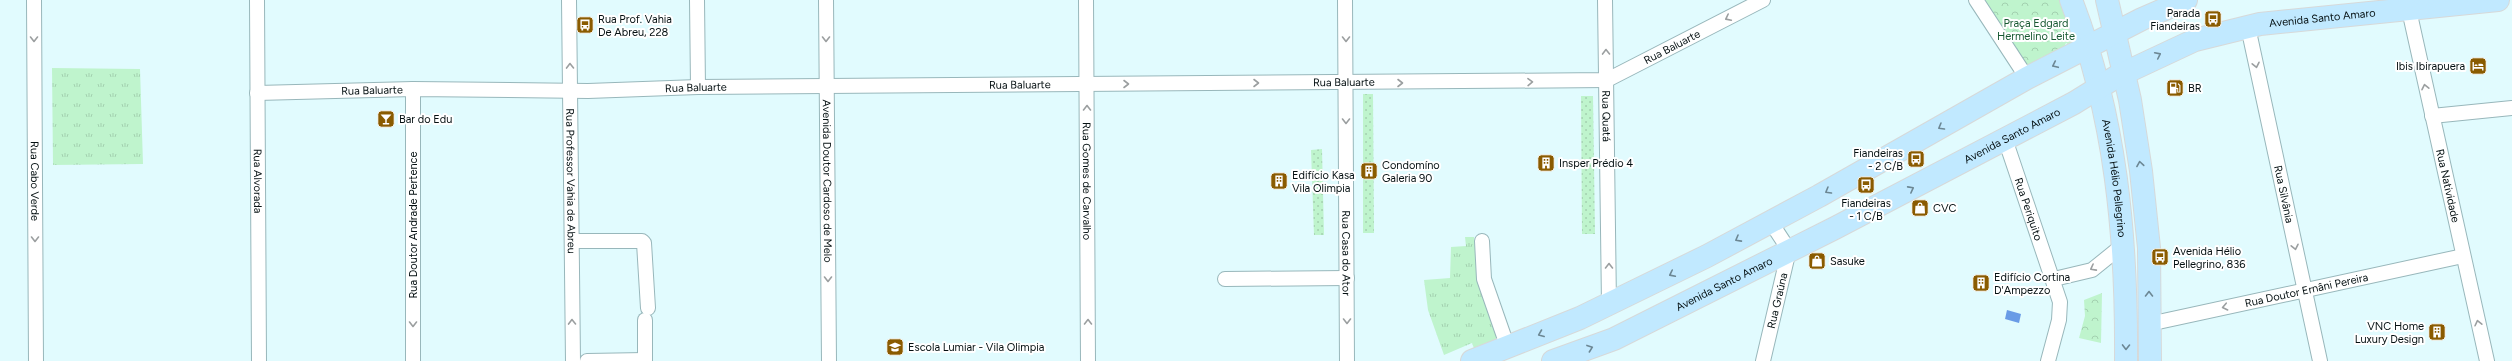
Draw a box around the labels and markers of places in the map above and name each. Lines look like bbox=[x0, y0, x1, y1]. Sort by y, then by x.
place label: Parada Fiandeiras bbox=[2150, 7, 2200, 33]
bus stop icon: Parada Fiandeiras bbox=[2203, 9, 2223, 29]
place label: Rua Prof. Vahia De Abreu, 228 bbox=[598, 13, 672, 39]
bus stop icon: Rua Prof. Vahia De Abreu, 228 bbox=[575, 15, 595, 35]
hotel icon: Ibis Ibirapuera bbox=[2468, 56, 2488, 76]
place label: Ibis Ibirapuera bbox=[2396, 60, 2465, 73]
fuel station icon: BR bbox=[2165, 78, 2185, 98]
place label: BR bbox=[2188, 82, 2202, 95]
bar icon: Bar do Edu bbox=[376, 109, 396, 129]
place label: Bar do Edu bbox=[399, 113, 452, 126]
place label: Fiandeiras - 2 C/B bbox=[1853, 147, 1903, 173]
bus stop icon: Fiandeiras - 2 C/B bbox=[1906, 149, 1926, 169]
building icon: Insper Prédio 4 bbox=[1536, 153, 1556, 173]
place label: Insper Prédio 4 bbox=[1559, 157, 1633, 170]
place label: Condomíno Galeria 90 bbox=[1382, 159, 1440, 185]
building icon: Condomíno Galeria 90 bbox=[1359, 161, 1379, 181]
place label: Edifício Kasa Vila Olimpia bbox=[1292, 169, 1355, 195]
building icon: Edifício Kasa Vila Olimpia bbox=[1269, 171, 1289, 191]
bus stop icon: Fiandeiras - 1 C/B bbox=[1856, 175, 1876, 195]
place label: Fiandeiras - 1 C/B bbox=[1841, 197, 1891, 223]
shop icon: CVC bbox=[1910, 198, 1930, 218]
place label: CVC bbox=[1933, 202, 1957, 215]
place label: Avenida Hélio Pellegrino, 836 bbox=[2173, 245, 2246, 271]
bus stop icon: Avenida Hélio Pellegrino, 836 bbox=[2150, 247, 2170, 267]
shop icon: Sasuke bbox=[1807, 251, 1827, 271]
place label: Sasuke bbox=[1830, 255, 1865, 268]
place label: Edifício Cortina D'Ampezzo bbox=[1994, 271, 2070, 297]
building icon: Edifício Cortina D'Ampezzo bbox=[1971, 273, 1991, 293]
place label: VNC Home Luxury Design bbox=[2355, 320, 2424, 346]
building icon: VNC Home Luxury Design bbox=[2427, 322, 2447, 342]
school or university icon: Escola Lumiar - Vila Olimpia bbox=[885, 337, 905, 357]
place label: Escola Lumiar - Vila Olimpia bbox=[908, 341, 1044, 354]

